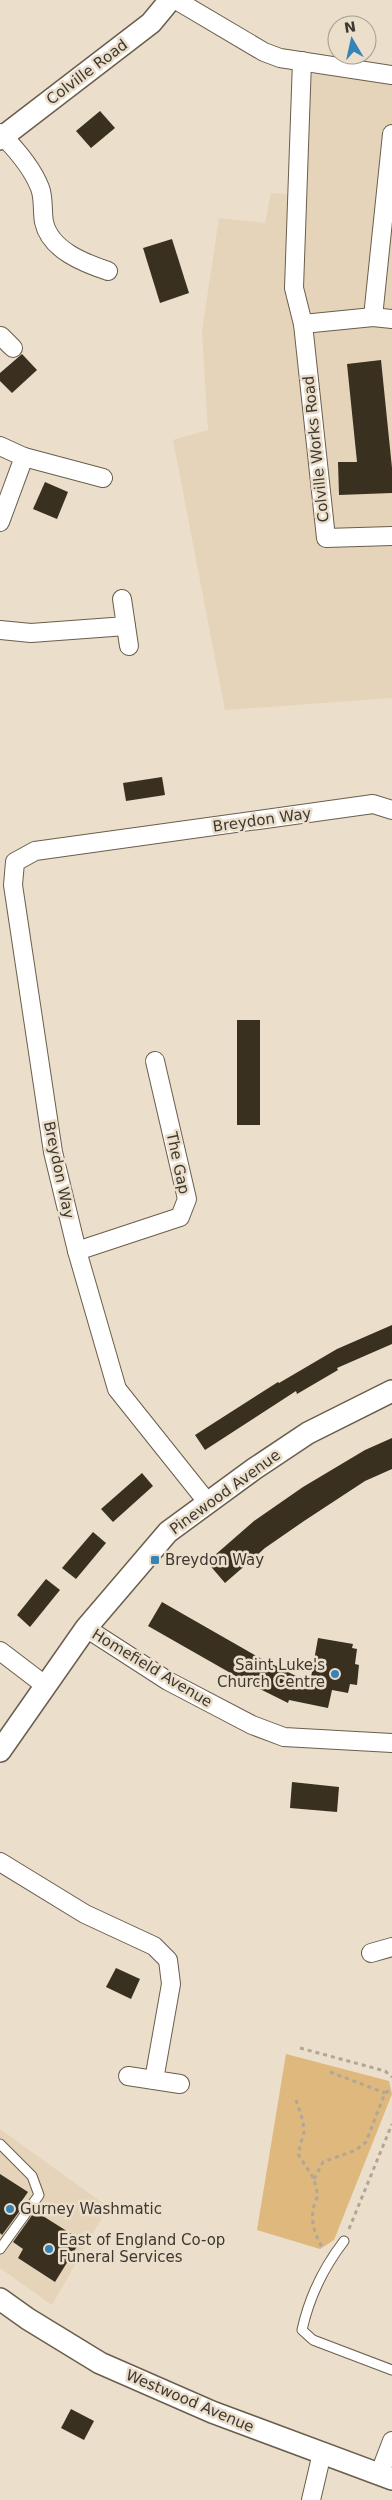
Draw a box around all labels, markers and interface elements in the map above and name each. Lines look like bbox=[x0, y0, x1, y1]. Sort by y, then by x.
north arrow bbox=[327, 15, 377, 65]
text: N bbox=[343, 18, 357, 36]
street label: Colville Road bbox=[43, 36, 131, 108]
street label: Colville Works Road bbox=[299, 375, 333, 523]
street label: Breydon Way bbox=[212, 804, 312, 836]
street label: Breydon Way bbox=[40, 1120, 78, 1220]
street label: The Gap bbox=[162, 1129, 193, 1196]
street label: Pinewood Avenue bbox=[166, 1446, 284, 1538]
place label: Breydon Way bbox=[165, 1551, 264, 1569]
marker: Breydon Way bbox=[149, 1554, 161, 1566]
street label: Homefield Avenue bbox=[89, 1625, 215, 1711]
place label: Saint Luke's Church Centre bbox=[217, 1656, 325, 1691]
marker: Saint Luke's Church Centre bbox=[329, 1668, 341, 1680]
place label: Gurney Washmatic bbox=[20, 2200, 162, 2218]
marker: Gurney Washmatic bbox=[4, 2203, 16, 2215]
place label: East of England Co-op Funeral Services bbox=[59, 2231, 225, 2266]
marker: East of England Co-op Funeral Services bbox=[43, 2243, 55, 2255]
street label: Westwood Avenue bbox=[123, 2366, 257, 2436]

